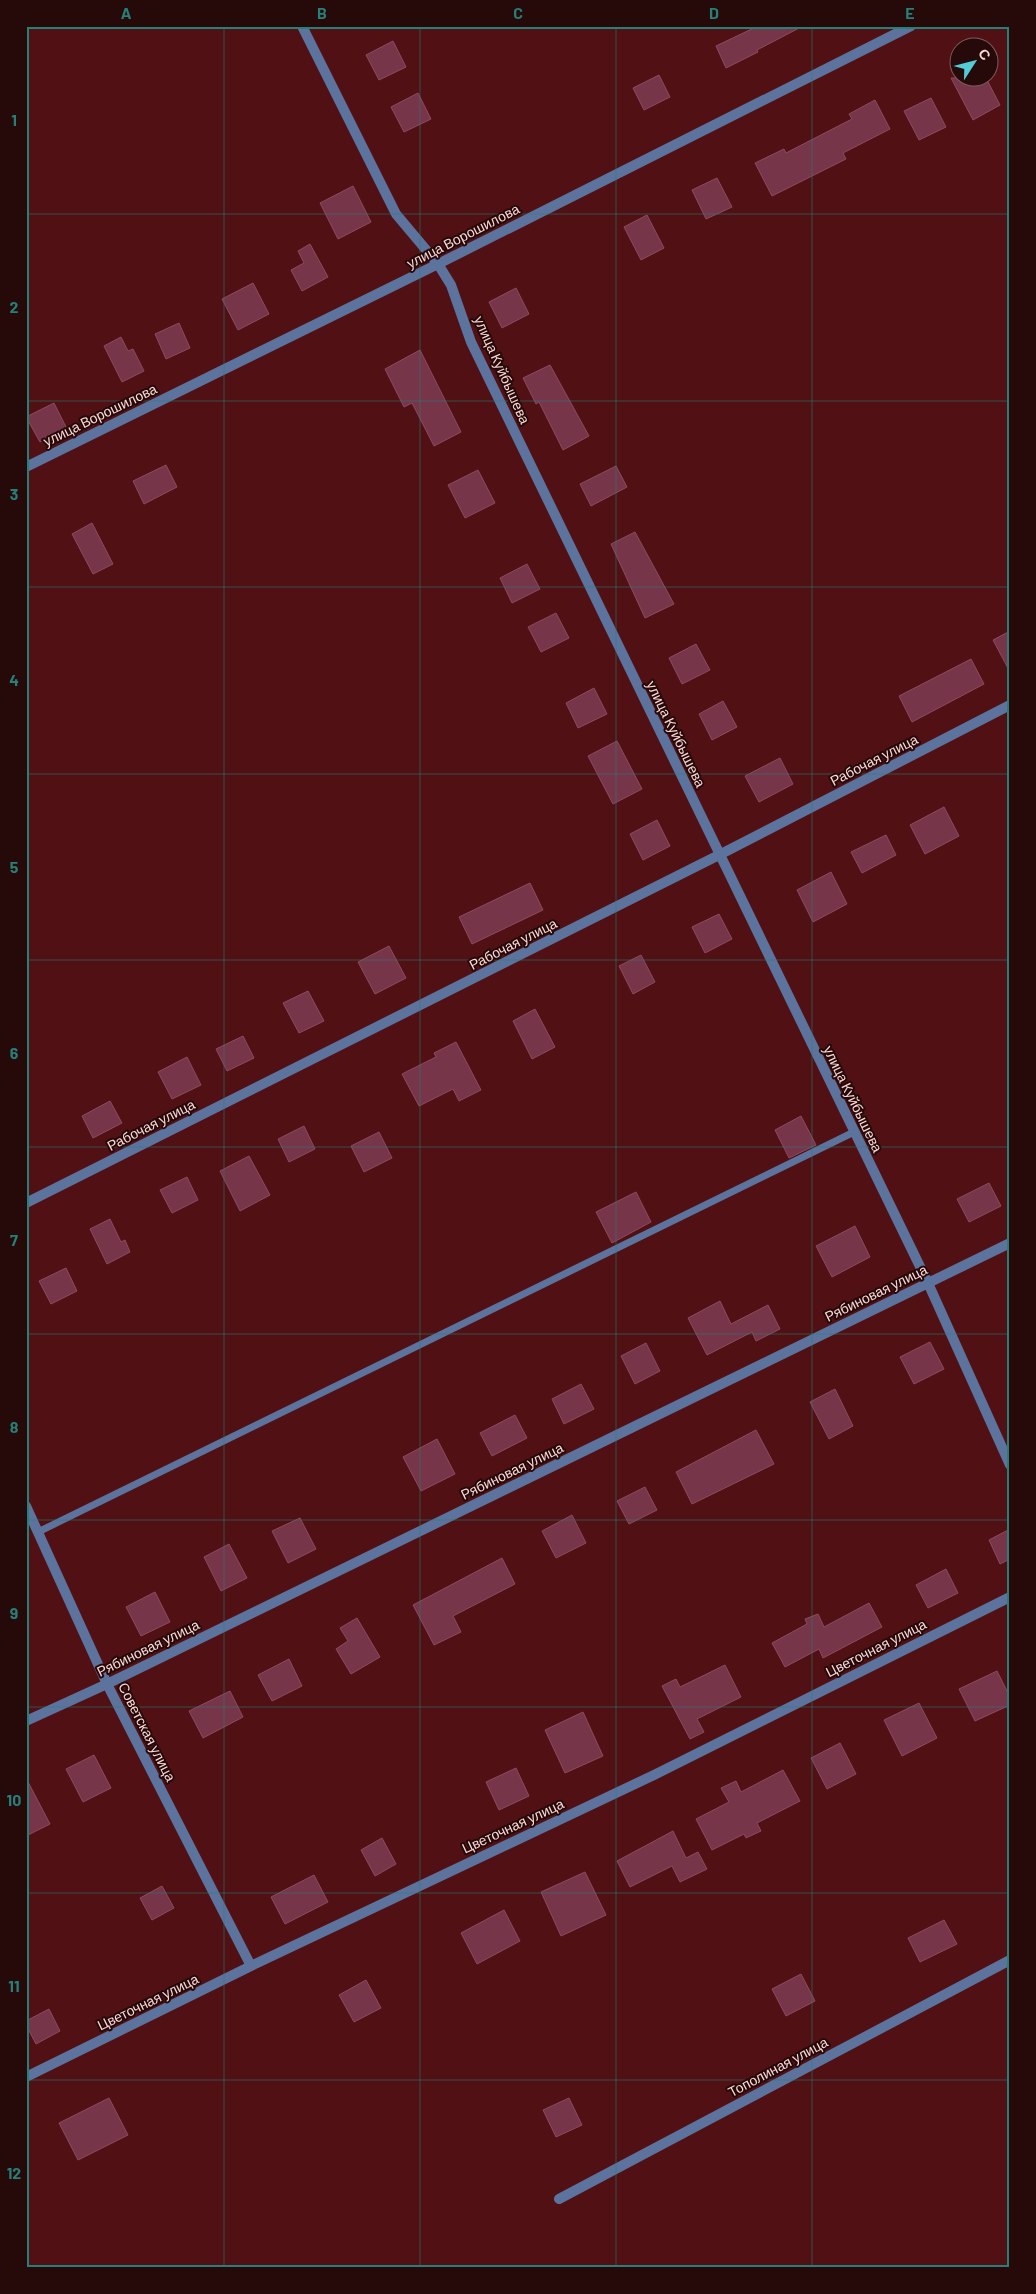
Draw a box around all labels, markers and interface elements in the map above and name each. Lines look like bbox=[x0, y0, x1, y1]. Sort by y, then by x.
text: A bbox=[121, 3, 132, 22]
text: B bbox=[317, 3, 327, 22]
text: C bbox=[513, 3, 523, 22]
text: D bbox=[709, 3, 719, 22]
text: E bbox=[905, 3, 915, 22]
north arrow bbox=[948, 38, 998, 88]
text: С bbox=[975, 45, 995, 63]
text: 1 bbox=[11, 110, 17, 129]
street label: улица Ворошилова bbox=[404, 200, 522, 271]
text: 2 bbox=[10, 297, 19, 316]
street label: улица Куйбышева bbox=[471, 313, 534, 427]
street label: улица Ворошилова bbox=[40, 380, 160, 449]
text: 3 bbox=[10, 484, 18, 503]
text: 4 bbox=[9, 670, 19, 689]
street label: улица Куйбышева bbox=[643, 678, 710, 790]
street label: Рабочая улица bbox=[827, 730, 921, 789]
text: 5 bbox=[10, 857, 19, 876]
street label: Рабочая улица bbox=[466, 914, 560, 973]
text: 6 bbox=[10, 1043, 19, 1062]
street label: улица Куйбышева bbox=[820, 1043, 887, 1155]
street label: Рабочая улица bbox=[104, 1095, 198, 1154]
text: 7 bbox=[10, 1230, 18, 1249]
street label: Рябиновая улица bbox=[822, 1260, 930, 1325]
text: 8 bbox=[10, 1417, 19, 1436]
street label: Рябиновая улица bbox=[458, 1438, 566, 1503]
text: 9 bbox=[10, 1603, 18, 1622]
street label: Рябиновая улица bbox=[94, 1615, 202, 1680]
street label: Цветочная улица bbox=[823, 1615, 929, 1680]
street label: Советская улица bbox=[115, 1679, 180, 1784]
text: 10 bbox=[7, 1790, 21, 1809]
street label: Цветочная улица bbox=[459, 1794, 567, 1857]
street label: Цветочная улица bbox=[94, 1970, 201, 2033]
text: 11 bbox=[8, 1976, 20, 1995]
street label: Тополиная улица bbox=[725, 2033, 831, 2100]
text: 12 bbox=[7, 2163, 21, 2182]

